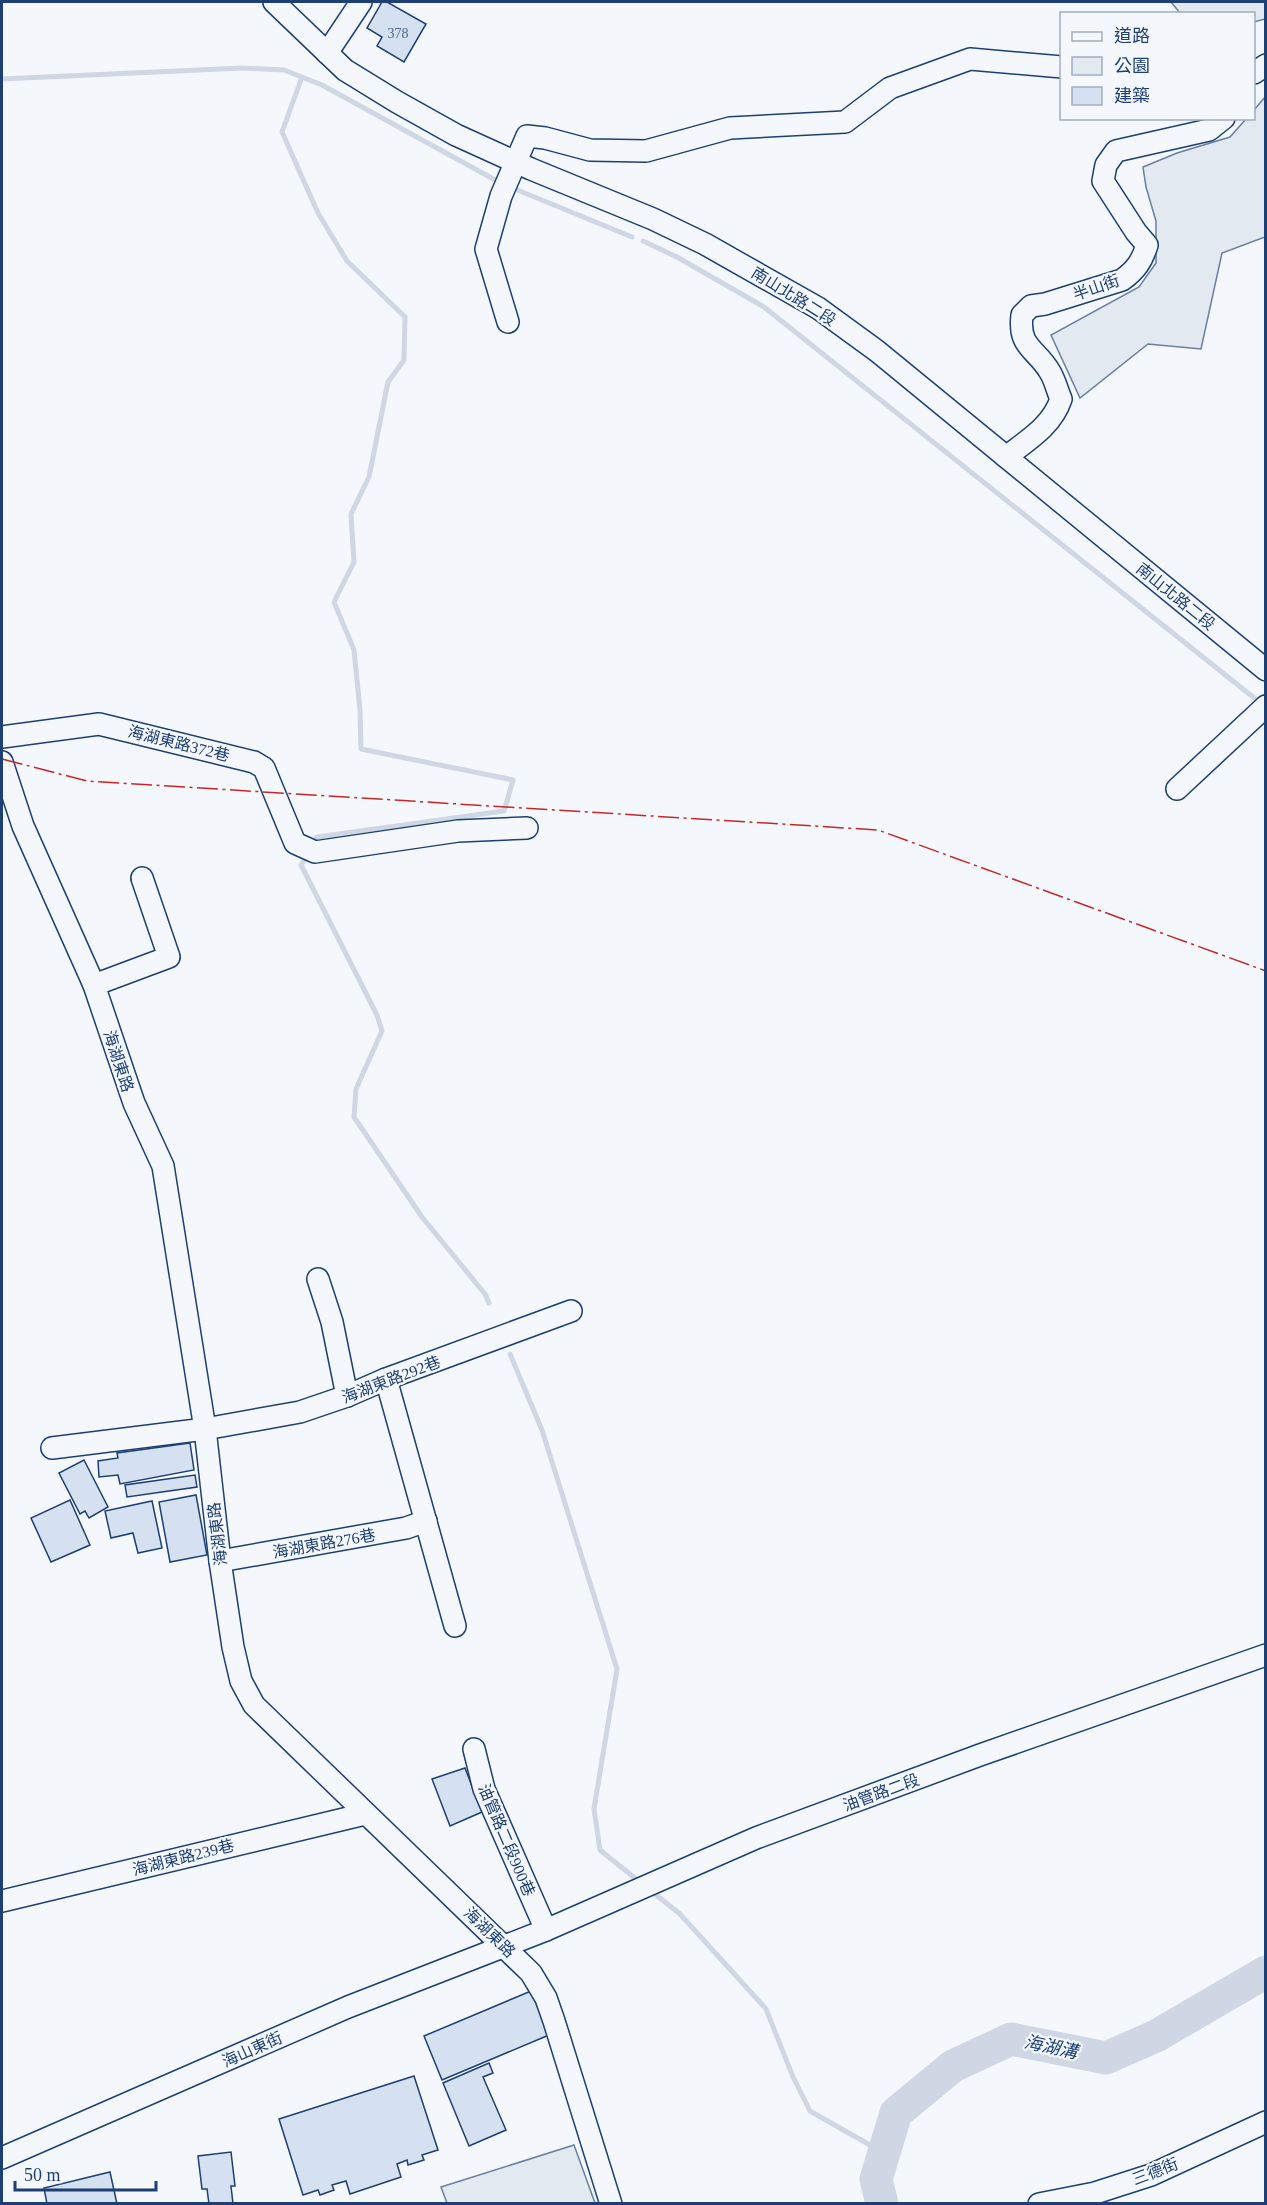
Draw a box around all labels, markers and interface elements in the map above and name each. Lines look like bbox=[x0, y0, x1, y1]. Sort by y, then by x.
legend bbox=[1060, 12, 1255, 120]
house number: 378 bbox=[388, 26, 409, 41]
text: 道路 bbox=[1114, 26, 1150, 46]
text: 公園 bbox=[1114, 56, 1150, 76]
text: 建築 bbox=[1114, 86, 1150, 106]
street label: 南山北路二段 bbox=[749, 264, 839, 329]
street label: 半山街 bbox=[1071, 272, 1122, 303]
street label: 南山北路二段 bbox=[1133, 560, 1218, 633]
street label: 海湖東路372巷 bbox=[126, 723, 231, 764]
street label: 海湖東路 bbox=[101, 1028, 136, 1094]
street label: 海湖東路292巷 bbox=[340, 1353, 443, 1406]
street label: 海湖東路 bbox=[205, 1501, 230, 1567]
street label: 海湖東路276巷 bbox=[271, 1526, 377, 1561]
street label: 油管路二段 bbox=[841, 1771, 922, 1814]
street label: 油管路二段900巷 bbox=[475, 1782, 538, 1899]
street label: 海湖東路239巷 bbox=[131, 1837, 236, 1878]
street label: 海湖東路 bbox=[461, 1904, 519, 1961]
street label: 海山東街 bbox=[220, 2029, 285, 2070]
water label: 海湖溝 bbox=[1023, 2032, 1082, 2063]
scale bar bbox=[15, 2154, 156, 2192]
street label: 三德街 bbox=[1130, 2155, 1181, 2188]
text: 50 m bbox=[24, 2165, 61, 2185]

